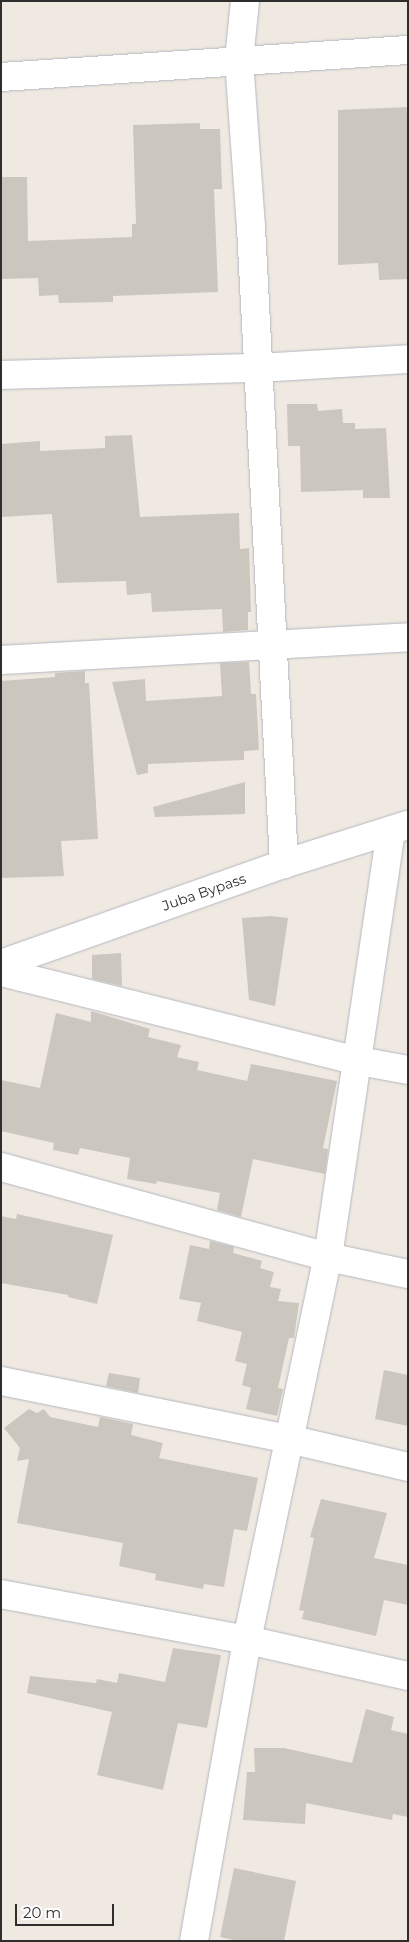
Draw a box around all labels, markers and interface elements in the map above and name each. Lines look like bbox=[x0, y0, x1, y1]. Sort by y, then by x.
street label: Juba Bypass bbox=[160, 870, 248, 914]
scale bar bbox=[18, 1894, 116, 1926]
text: 20 m bbox=[23, 1903, 61, 1922]

